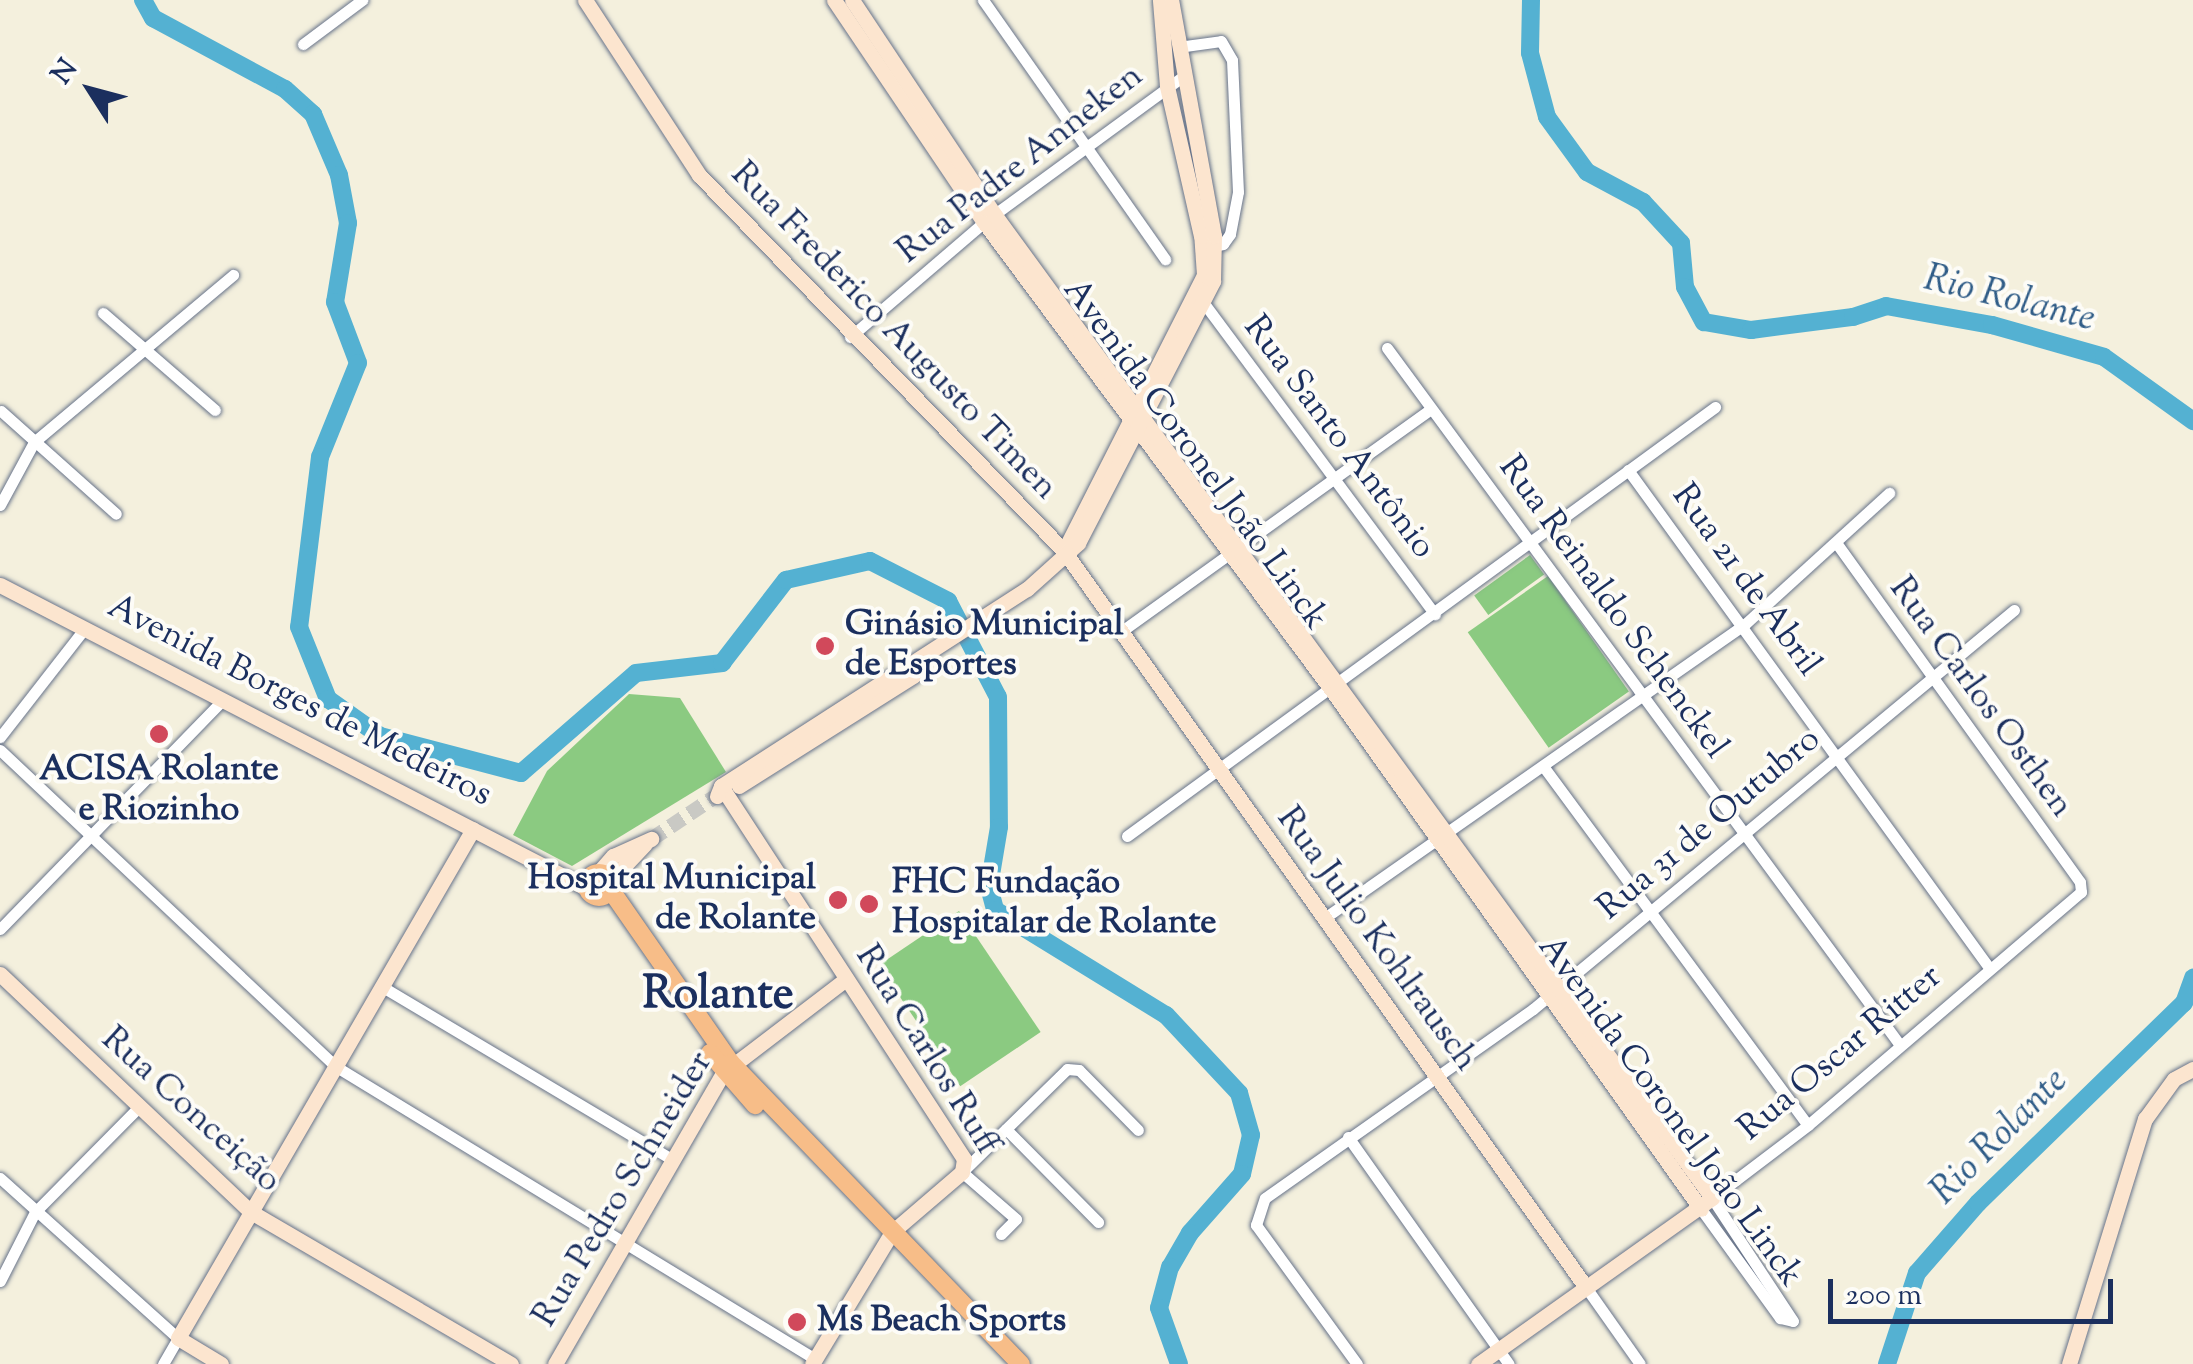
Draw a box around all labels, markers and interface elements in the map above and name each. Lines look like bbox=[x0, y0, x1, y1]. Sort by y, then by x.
north arrow bbox=[40, 40, 140, 140]
text: N bbox=[43, 52, 88, 93]
street label: Rua Padre Anneken bbox=[890, 56, 1152, 274]
street label: Rua Frederico Augusto Timen bbox=[721, 155, 1065, 509]
water label: Rio Rolante bbox=[1919, 258, 2099, 344]
street label: Avenida Coronel João Linck bbox=[1052, 271, 1336, 639]
street label: Rua Santo Antônio bbox=[1233, 308, 1443, 568]
street label: Rua Reinaldo Schenckel bbox=[1488, 449, 1736, 767]
street label: Rua 21 de Abril bbox=[1661, 477, 1829, 685]
street label: Rua Carlos Osthen bbox=[1879, 570, 2081, 826]
street label: Avenida Borges de Medeiros bbox=[100, 587, 498, 817]
place label: Ginásio Municipal de Esportes bbox=[845, 605, 1124, 687]
marker: Ginásio Municipal de Esportes bbox=[814, 635, 836, 657]
street label: Rua 31 de Outubro bbox=[1590, 720, 1830, 930]
marker: ACISA Rolante e Riozinho bbox=[148, 723, 170, 745]
place label: ACISA Rolante e Riozinho bbox=[39, 750, 279, 832]
street label: Rua Julio Kohlrausch bbox=[1266, 800, 1486, 1080]
place label: Hospital Municipal de Rolante bbox=[528, 859, 816, 941]
place label: FHC Fundação Hospitalar de Rolante bbox=[892, 863, 1217, 945]
marker: Hospital Municipal de Rolante bbox=[825, 887, 851, 913]
marker: FHC Fundação Hospitalar de Rolante bbox=[856, 891, 882, 917]
street label: Avenida Coronel João Linck bbox=[1527, 928, 1811, 1296]
street label: Rua Carlos Ruff bbox=[845, 938, 1007, 1164]
street label: Rua Oscar Ritter bbox=[1731, 957, 1951, 1151]
district label: Rolante bbox=[642, 970, 794, 1024]
street label: Rua Conceição bbox=[92, 1019, 288, 1203]
street label: Rua Pedro Schneider bbox=[525, 1045, 723, 1335]
water label: Rio Rolante bbox=[1923, 1060, 2079, 1216]
scale bar bbox=[1833, 1259, 2118, 1321]
text: 200 m bbox=[1845, 1275, 1922, 1318]
place label: Ms Beach Sports bbox=[817, 1301, 1066, 1343]
marker: Ms Beach Sports bbox=[786, 1311, 808, 1333]

